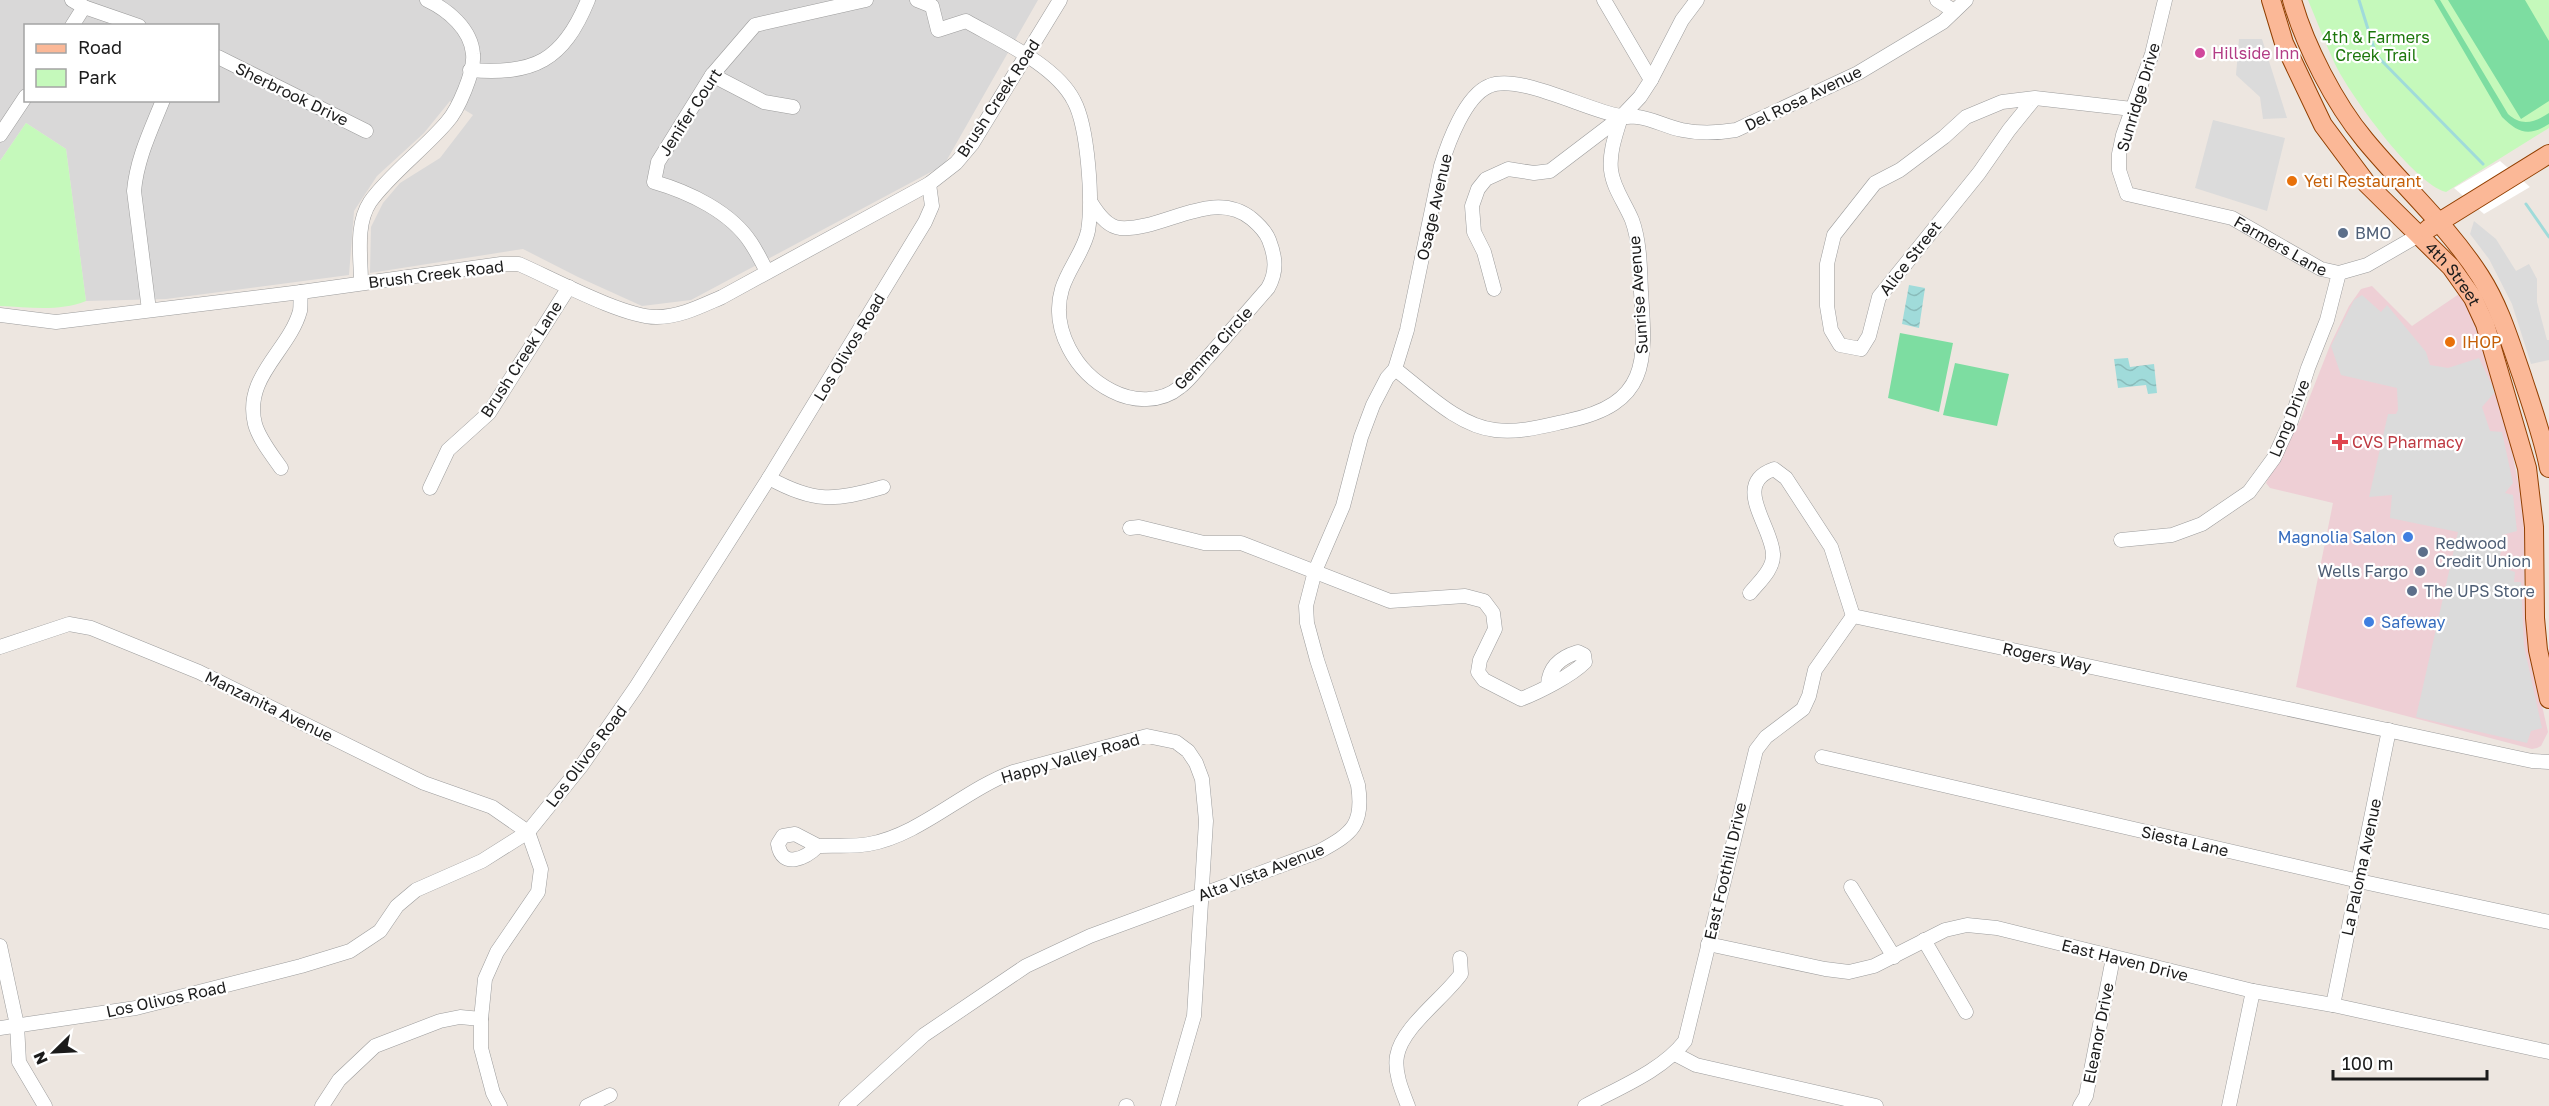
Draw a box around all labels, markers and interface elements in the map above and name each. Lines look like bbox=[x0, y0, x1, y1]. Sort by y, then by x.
legend bbox=[24, 24, 219, 102]
park label: 4th & Farmers Creek Trail bbox=[2322, 27, 2430, 65]
street label: Brush Creek Road bbox=[952, 35, 1044, 161]
text: Road bbox=[78, 36, 122, 58]
street label: Sunridge Drive bbox=[2112, 40, 2164, 154]
place label: Hillside Inn bbox=[2212, 43, 2299, 63]
marker: Hillside Inn bbox=[2193, 46, 2207, 60]
street label: Sherbrook Drive bbox=[232, 58, 352, 130]
street label: Del Rosa Avenue bbox=[1741, 61, 1865, 135]
street label: Jenifer Court bbox=[654, 64, 726, 160]
text: Park bbox=[78, 66, 117, 88]
street label: Osage Avenue bbox=[1412, 152, 1456, 262]
place label: Yeti Restaurant bbox=[2304, 171, 2422, 191]
marker: Yeti Restaurant bbox=[2285, 174, 2299, 188]
street label: Farmers Lane bbox=[2230, 211, 2329, 280]
street label: Alice Street bbox=[1875, 217, 1945, 299]
place label: BMO bbox=[2355, 223, 2391, 243]
marker: BMO bbox=[2336, 226, 2350, 240]
street label: Sunrise Avenue bbox=[1624, 235, 1652, 355]
street label: 4th Street bbox=[2421, 237, 2485, 309]
street label: Brush Creek Road bbox=[367, 256, 505, 292]
street label: Los Olivos Road bbox=[809, 289, 889, 405]
street label: Brush Creek Lane bbox=[476, 297, 566, 421]
street label: Gemma Circle bbox=[1169, 302, 1257, 394]
place label: IHOP bbox=[2462, 332, 2502, 352]
marker: IHOP bbox=[2443, 335, 2457, 349]
street label: Long Drive bbox=[2264, 376, 2314, 460]
place label: CVS Pharmacy bbox=[2352, 432, 2463, 452]
marker: CVS Pharmacy bbox=[2333, 435, 2347, 449]
place label: Magnolia Salon bbox=[2278, 527, 2396, 547]
marker: Magnolia Salon bbox=[2401, 530, 2415, 544]
place label: Redwood Credit Union bbox=[2435, 533, 2531, 571]
marker: Redwood Credit Union bbox=[2416, 545, 2430, 559]
place label: Wells Fargo bbox=[2318, 561, 2408, 581]
marker: Wells Fargo bbox=[2413, 564, 2427, 578]
place label: The UPS Store bbox=[2424, 581, 2535, 601]
marker: The UPS Store bbox=[2405, 584, 2419, 598]
place label: Safeway bbox=[2381, 612, 2445, 632]
marker: Safeway bbox=[2362, 615, 2376, 629]
street label: Rogers Way bbox=[2001, 638, 2093, 676]
street label: Manzanita Avenue bbox=[202, 666, 336, 746]
street label: Los Olivos Road bbox=[541, 701, 631, 811]
street label: Happy Valley Road bbox=[998, 729, 1142, 787]
street label: La Paloma Avenue bbox=[2337, 796, 2385, 938]
street label: East Foothill Drive bbox=[1699, 800, 1751, 942]
street label: Siesta Lane bbox=[2139, 821, 2231, 861]
street label: Alta Vista Avenue bbox=[1195, 839, 1327, 905]
street label: East Haven Drive bbox=[2060, 935, 2190, 985]
street label: Los Olivos Road bbox=[104, 977, 228, 1021]
street label: Eleanor Drive bbox=[2078, 981, 2118, 1085]
north arrow bbox=[24, 1022, 84, 1082]
scale bar bbox=[2333, 1043, 2488, 1081]
text: N bbox=[29, 1048, 52, 1068]
text: 100 m bbox=[2342, 1052, 2393, 1074]

